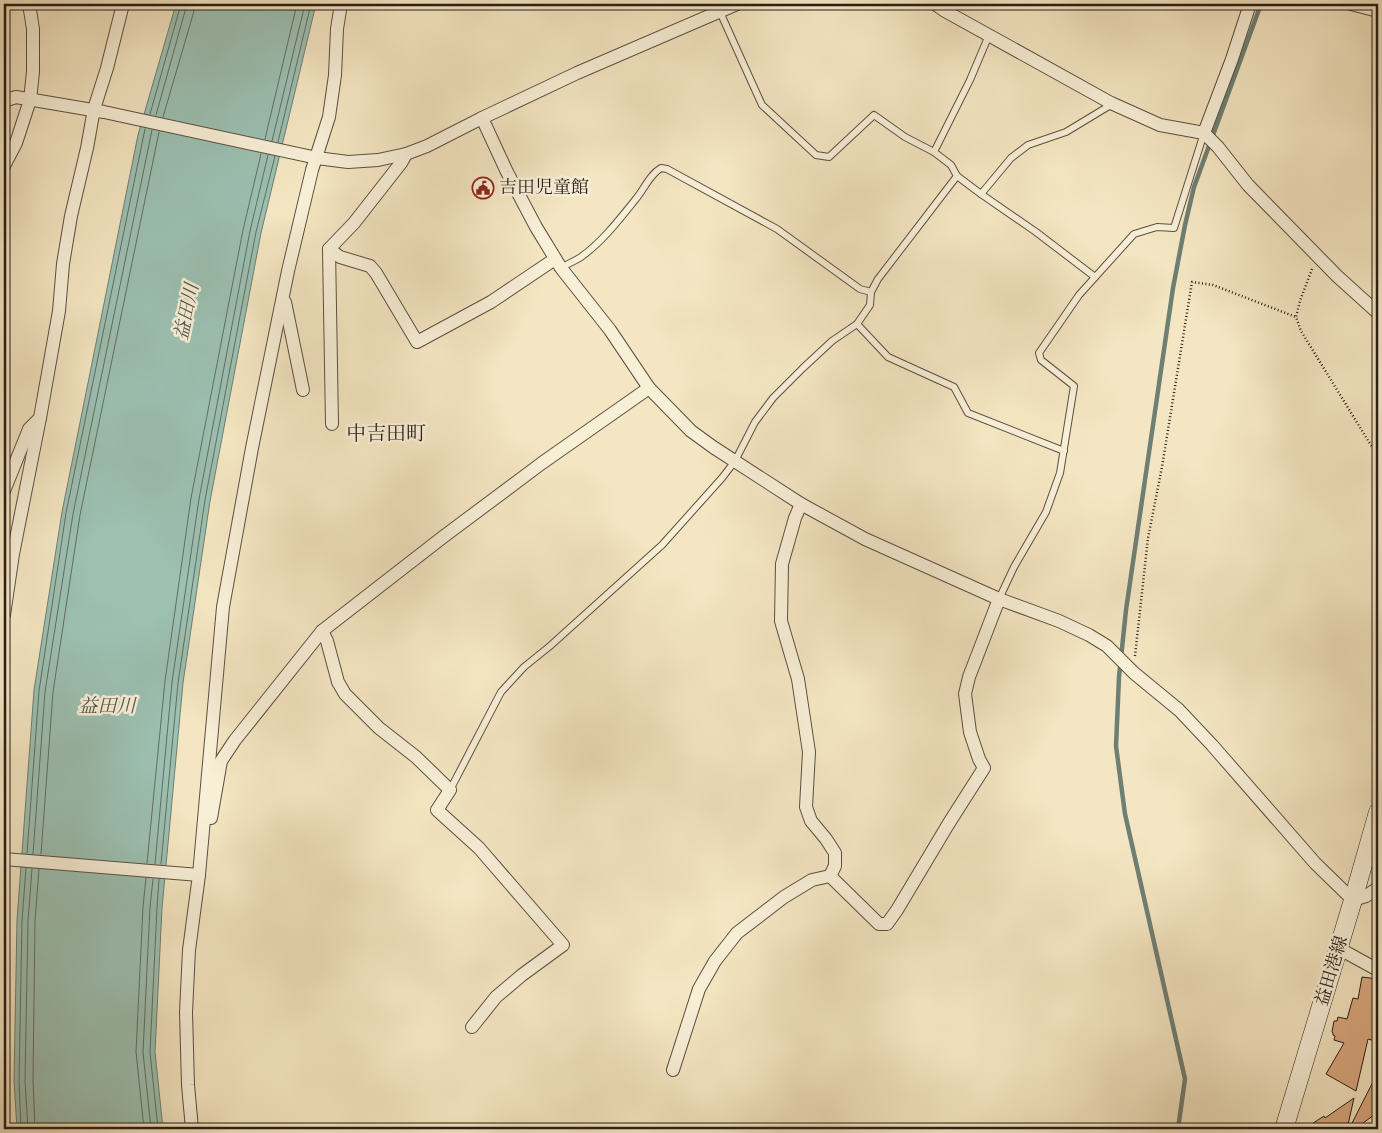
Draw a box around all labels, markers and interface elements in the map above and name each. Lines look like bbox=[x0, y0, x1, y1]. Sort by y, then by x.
public building icon: 吉田児童館 bbox=[471, 176, 495, 200]
place label: 吉田児童館 bbox=[499, 177, 589, 199]
water label: 益田川 bbox=[170, 280, 205, 342]
district label: 中吉田町 bbox=[346, 422, 426, 447]
water label: 益田川 bbox=[78, 695, 137, 718]
street label: 益田港線 bbox=[1311, 933, 1353, 1009]

